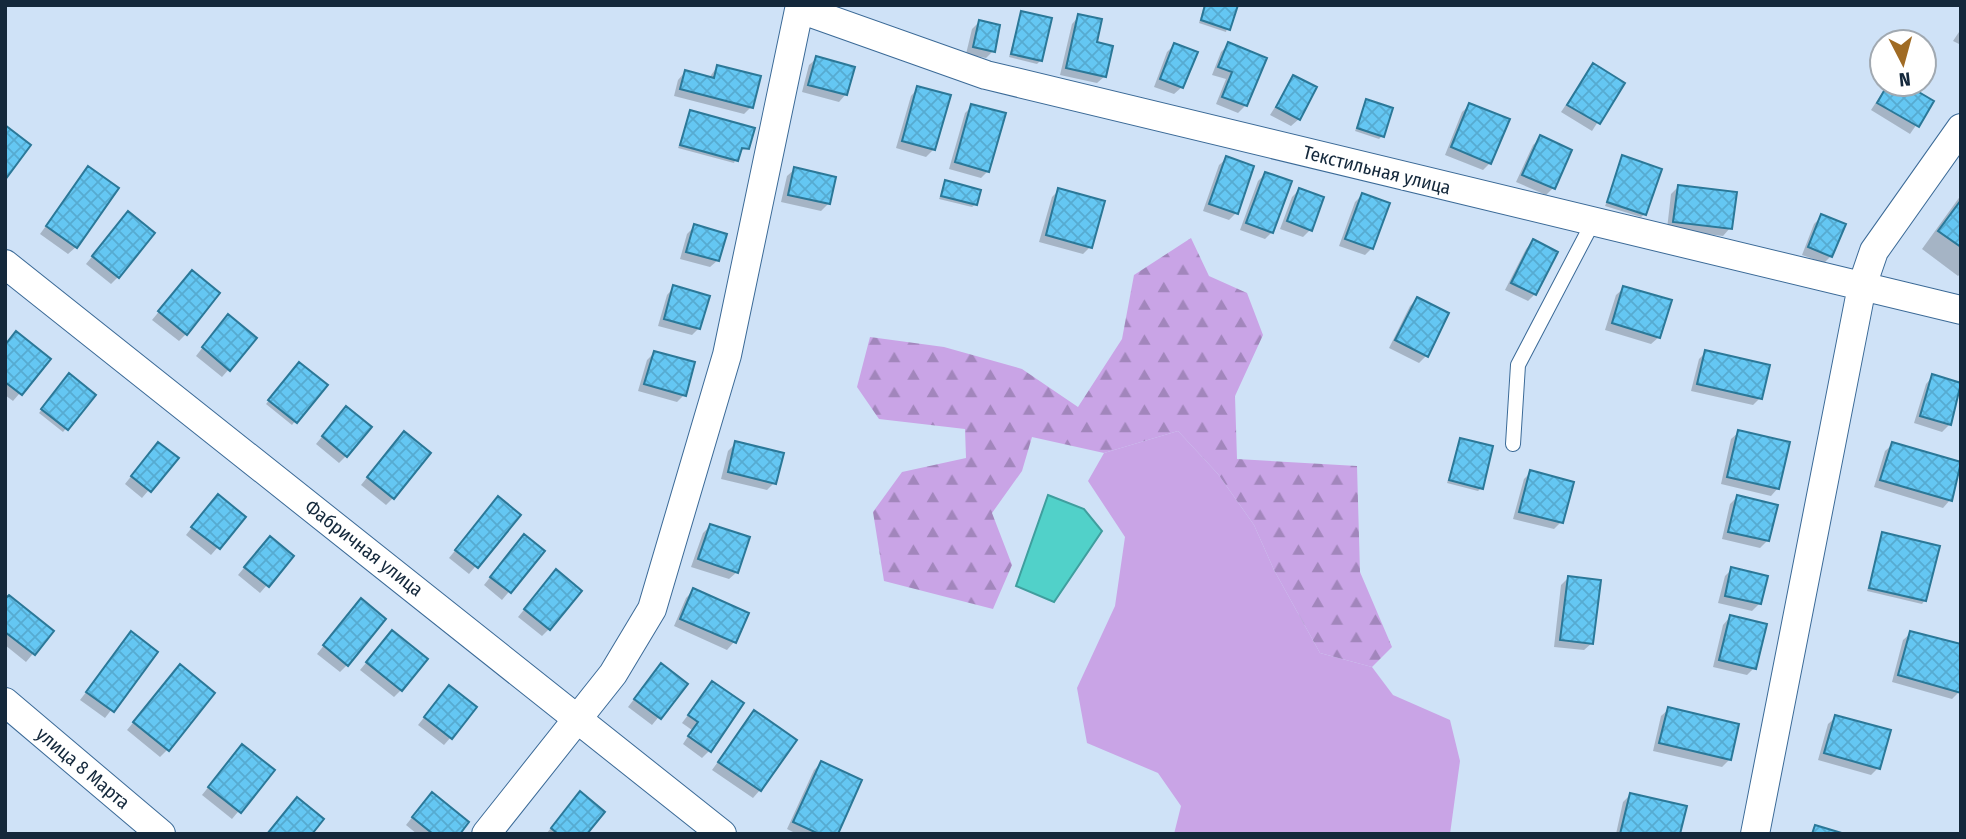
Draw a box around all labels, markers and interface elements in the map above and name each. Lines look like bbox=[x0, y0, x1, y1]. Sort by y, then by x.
north arrow bbox=[1868, 28, 1938, 98]
text: N bbox=[1898, 67, 1912, 91]
street label: Текстильная улица bbox=[1301, 141, 1453, 199]
street label: Фабричная улица bbox=[300, 495, 428, 601]
street label: улица 8 Марта bbox=[32, 722, 134, 814]

